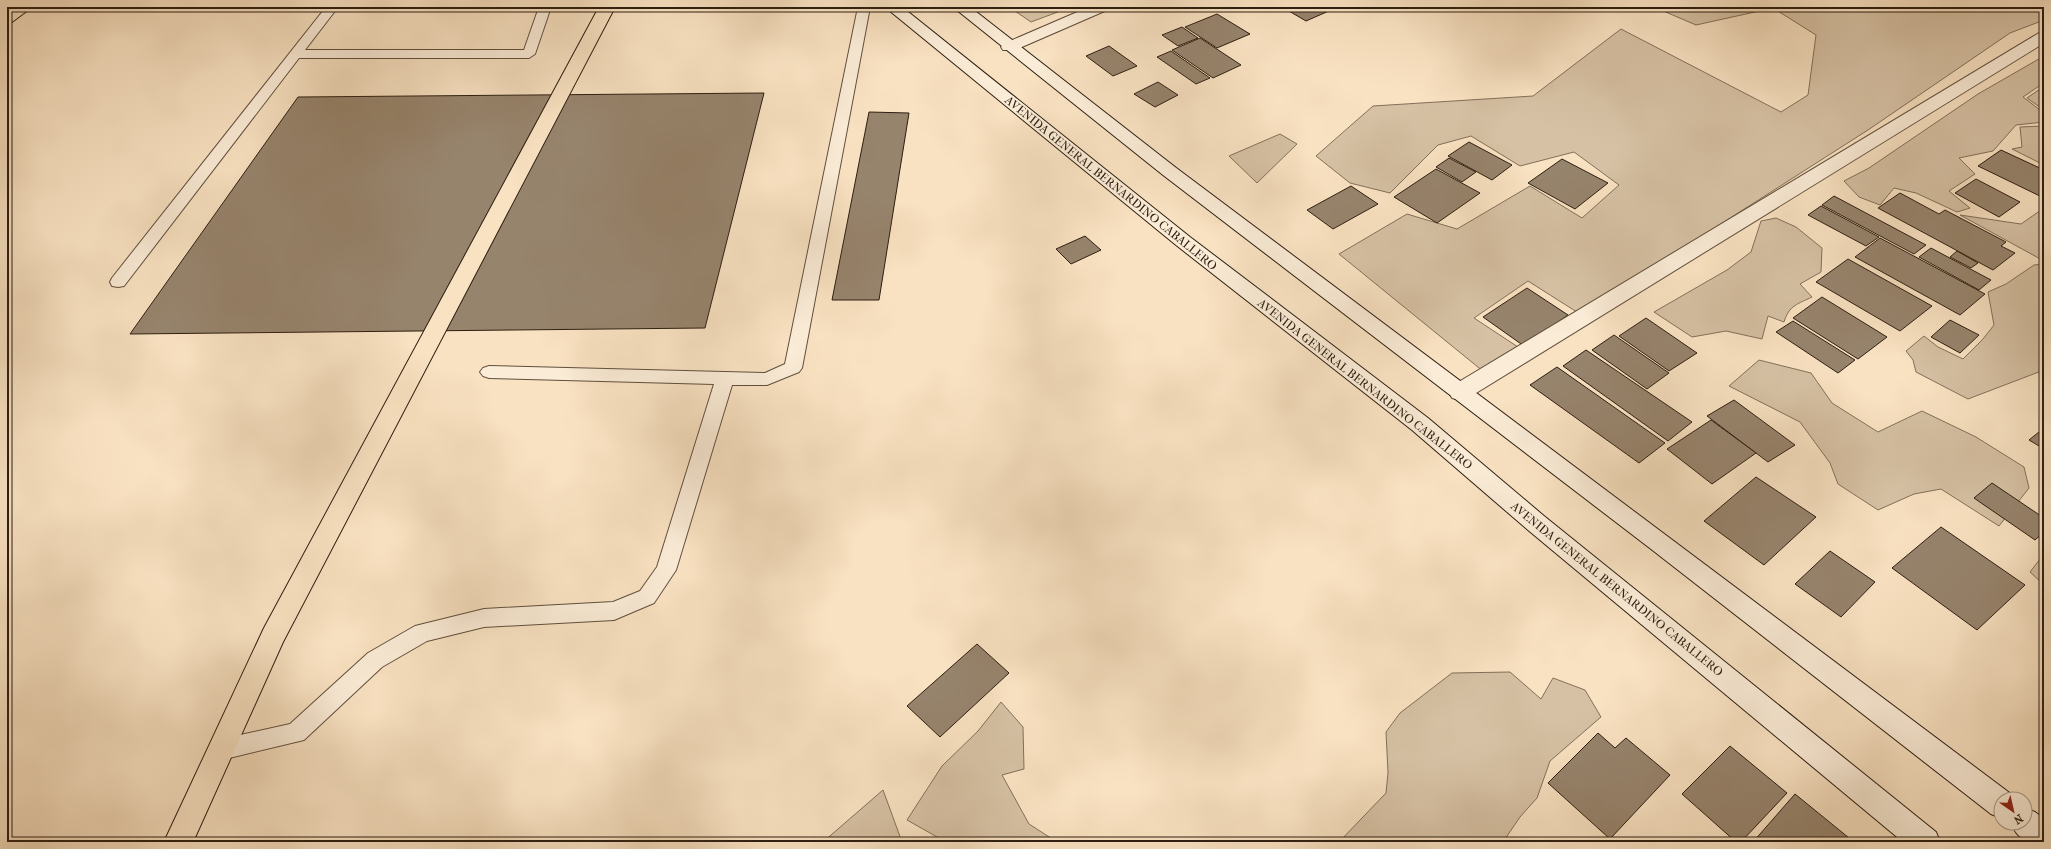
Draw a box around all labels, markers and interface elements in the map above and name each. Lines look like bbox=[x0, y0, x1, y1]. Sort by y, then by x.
street label: AVENIDA GENERAL BERNARDINO CABALLERO bbox=[1001, 92, 1220, 273]
street label: AVENIDA GENERAL BERNARDINO CABALLERO bbox=[1254, 295, 1475, 472]
street label: AVENIDA GENERAL BERNARDINO CABALLERO bbox=[1507, 498, 1726, 679]
north arrow bbox=[1993, 791, 2033, 831]
text: N bbox=[2011, 811, 2025, 827]

